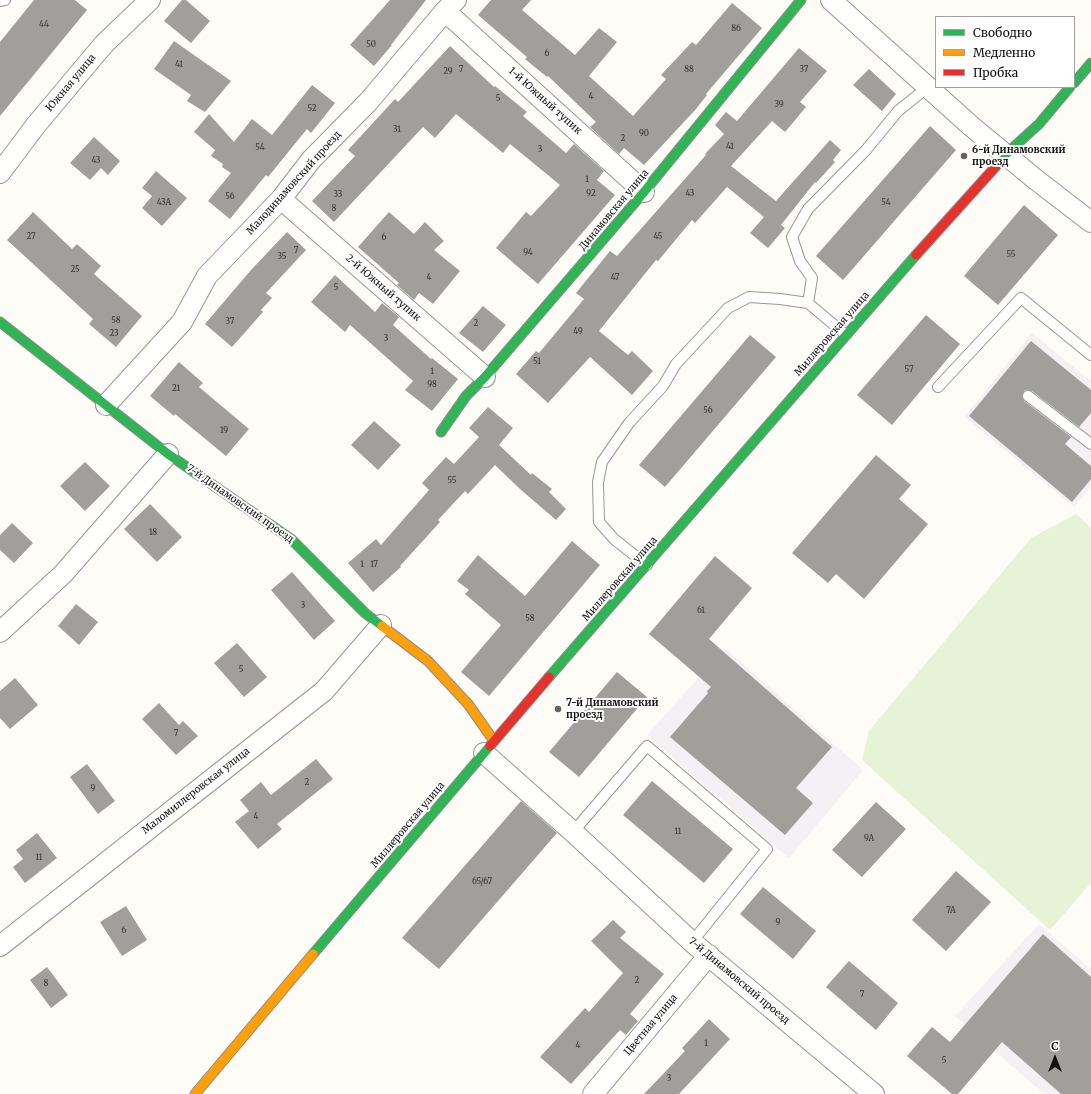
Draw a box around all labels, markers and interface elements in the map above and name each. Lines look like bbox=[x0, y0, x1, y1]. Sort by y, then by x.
legend bbox=[935, 16, 1075, 88]
house number: 44 bbox=[39, 20, 49, 30]
house number: 86 bbox=[731, 24, 741, 34]
text: Свободно bbox=[973, 25, 1032, 40]
house number: 50 bbox=[366, 40, 376, 50]
text: Медленно bbox=[973, 45, 1035, 60]
house number: 6 bbox=[545, 49, 549, 59]
street label: Южная улица bbox=[44, 52, 98, 114]
house number: 41 bbox=[175, 60, 183, 70]
house number: 7 bbox=[459, 65, 463, 75]
street label: 1-й Южный тупик bbox=[506, 65, 584, 137]
house number: 88 bbox=[684, 65, 694, 75]
house number: 37 bbox=[800, 65, 808, 75]
text: Пробка bbox=[973, 65, 1018, 80]
house number: 29 bbox=[443, 67, 453, 77]
house number: 4 bbox=[589, 92, 593, 102]
house number: 5 bbox=[496, 94, 500, 104]
house number: 39 bbox=[774, 100, 784, 110]
house number: 52 bbox=[307, 104, 317, 114]
house number: 31 bbox=[393, 125, 401, 135]
street label: Малодинамовский проезд bbox=[244, 129, 344, 237]
house number: 90 bbox=[639, 129, 649, 139]
house number: 2 bbox=[621, 134, 625, 144]
house number: 41 bbox=[726, 142, 734, 152]
house number: 54 bbox=[255, 143, 265, 153]
place label: 6-й Динамовский проезд bbox=[972, 144, 1066, 168]
house number: 3 bbox=[538, 145, 542, 155]
marker: 6-й Динамовский проезд bbox=[959, 151, 969, 161]
house number: 43 bbox=[92, 156, 100, 166]
street label: Динамовская улица bbox=[577, 167, 651, 253]
house number: 1 bbox=[585, 175, 589, 185]
house number: 92 bbox=[586, 189, 596, 199]
house number: 43 bbox=[686, 189, 694, 199]
house number: 33 bbox=[334, 190, 342, 200]
house number: 56 bbox=[225, 192, 235, 202]
house number: 43А bbox=[157, 198, 171, 208]
house number: 54 bbox=[881, 198, 891, 208]
house number: 8 bbox=[332, 204, 336, 214]
house number: 27 bbox=[26, 232, 36, 242]
house number: 45 bbox=[654, 232, 662, 242]
house number: 6 bbox=[382, 233, 386, 243]
house number: 7 bbox=[294, 246, 298, 256]
house number: 94 bbox=[523, 248, 533, 258]
house number: 55 bbox=[1007, 250, 1015, 260]
house number: 35 bbox=[278, 252, 286, 262]
street label: 2-й Южный тупик bbox=[343, 252, 423, 324]
house number: 25 bbox=[70, 265, 80, 275]
house number: 4 bbox=[427, 273, 431, 283]
house number: 47 bbox=[611, 273, 619, 283]
house number: 5 bbox=[334, 283, 338, 293]
street label: Миллеровская улица bbox=[792, 289, 872, 379]
house number: 58 bbox=[111, 316, 121, 326]
house number: 37 bbox=[226, 317, 234, 327]
house number: 2 bbox=[474, 319, 478, 329]
house number: 49 bbox=[573, 327, 583, 337]
house number: 23 bbox=[109, 329, 119, 339]
house number: 3 bbox=[384, 334, 388, 344]
house number: 51 bbox=[533, 357, 541, 367]
house number: 57 bbox=[905, 365, 913, 375]
house number: 1 bbox=[430, 367, 434, 377]
house number: 98 bbox=[427, 380, 437, 390]
house number: 21 bbox=[172, 384, 180, 394]
house number: 56 bbox=[703, 406, 713, 416]
house number: 19 bbox=[220, 426, 228, 436]
street label: 7-й Динамовский проезд bbox=[184, 462, 296, 546]
house number: 55 bbox=[448, 476, 456, 486]
house number: 18 bbox=[149, 528, 157, 538]
street label: Миллеровская улица bbox=[580, 534, 660, 624]
house number: 1 bbox=[360, 560, 364, 570]
house number: 17 bbox=[370, 560, 378, 570]
house number: 3 bbox=[301, 601, 305, 611]
house number: 61 bbox=[697, 606, 705, 616]
house number: 58 bbox=[525, 614, 535, 624]
house number: 5 bbox=[239, 665, 243, 675]
place label: 7-й Динамовский проезд bbox=[566, 697, 659, 720]
marker: 7-й Динамовский проезд bbox=[553, 704, 563, 714]
house number: 7 bbox=[174, 729, 178, 739]
street label: Маломиллеровская улица bbox=[140, 745, 252, 837]
house number: 2 bbox=[305, 778, 309, 788]
street label: Миллеровская улица bbox=[369, 780, 447, 870]
house number: 9 bbox=[91, 784, 95, 794]
house number: 4 bbox=[254, 812, 258, 822]
house number: 11 bbox=[675, 827, 681, 837]
house number: 9А bbox=[864, 834, 874, 844]
house number: 11 bbox=[36, 853, 42, 863]
house number: 65/67 bbox=[472, 877, 492, 887]
house number: 7А bbox=[946, 906, 956, 916]
house number: 9 bbox=[776, 918, 780, 928]
house number: 6 bbox=[122, 926, 126, 936]
street label: 7-й Динамовский проезд bbox=[686, 935, 792, 1027]
house number: 2 bbox=[635, 976, 639, 986]
house number: 8 bbox=[44, 979, 48, 989]
house number: 7 bbox=[860, 990, 864, 1000]
street label: Цветная улица bbox=[622, 992, 680, 1058]
north arrow bbox=[1035, 1038, 1075, 1078]
house number: 1 bbox=[704, 1039, 708, 1049]
text: С bbox=[1051, 1039, 1059, 1053]
house number: 4 bbox=[576, 1041, 580, 1051]
house number: 5 bbox=[942, 1056, 946, 1066]
house number: 3 bbox=[667, 1074, 671, 1084]

